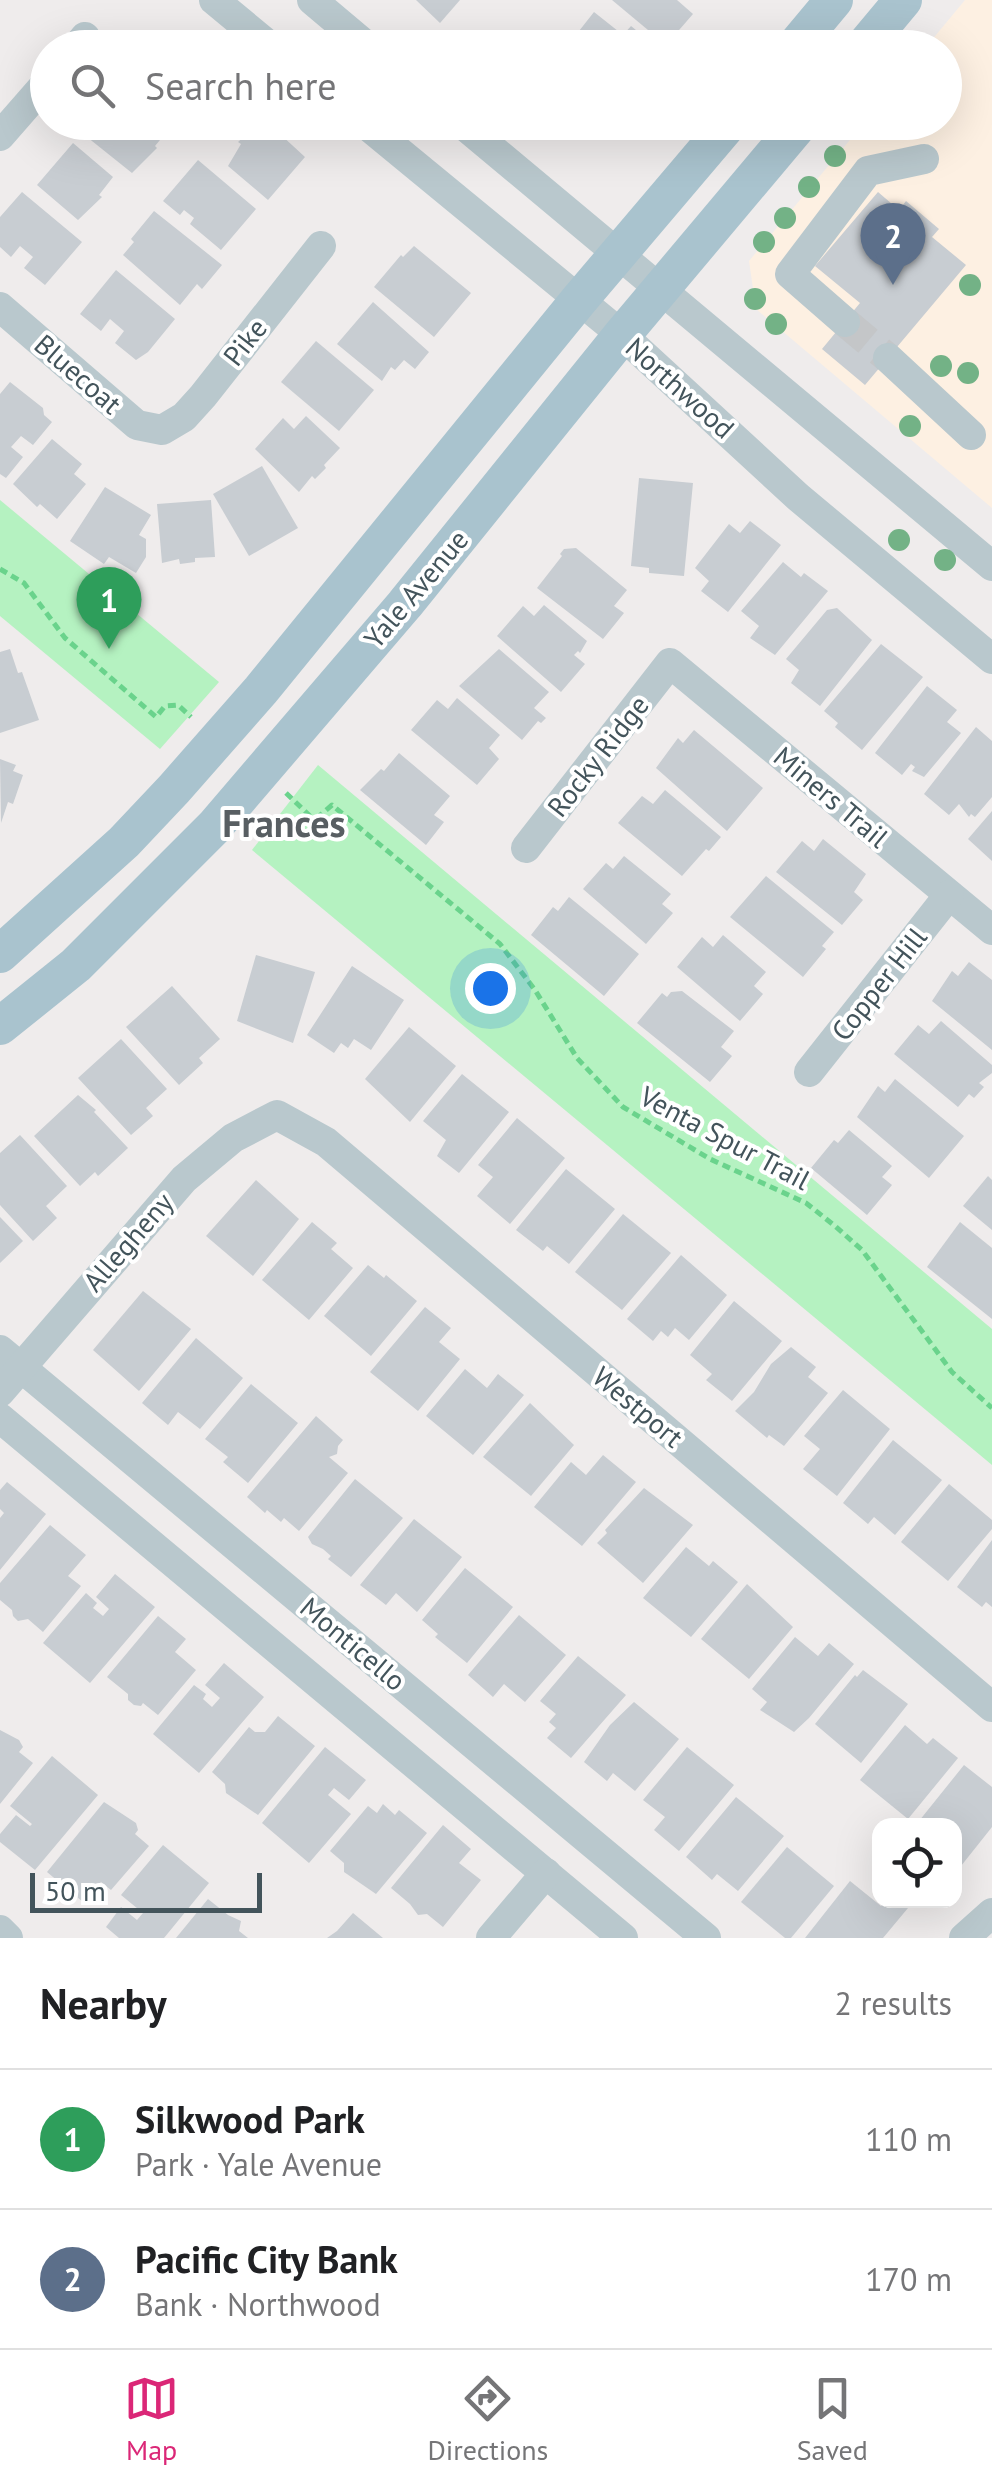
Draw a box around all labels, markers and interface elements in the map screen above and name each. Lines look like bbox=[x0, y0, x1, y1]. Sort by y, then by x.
search box bbox=[30, 30, 962, 140]
icon: search bbox=[65, 58, 120, 113]
text: Search here bbox=[145, 61, 337, 110]
pin: 2 bbox=[860, 202, 926, 285]
street label: Pike bbox=[214, 310, 275, 373]
street label: Bluecoat bbox=[27, 326, 130, 422]
street label: Northwood bbox=[618, 329, 743, 446]
street label: Yale Avenue bbox=[355, 522, 476, 656]
pin: 1 bbox=[76, 566, 142, 649]
street label: Rocky Ridge bbox=[539, 687, 657, 824]
street label: Miners Trail bbox=[766, 738, 896, 855]
district label: Frances bbox=[222, 798, 346, 847]
street label: Copper Hill bbox=[823, 919, 935, 1048]
your location bbox=[465, 963, 516, 1014]
street label: Venta Spur Trail bbox=[633, 1077, 817, 1198]
street label: Allegheny bbox=[74, 1184, 181, 1299]
street label: Westport bbox=[585, 1358, 692, 1456]
street label: Monticello bbox=[293, 1589, 414, 1699]
map controls bbox=[872, 1818, 962, 1908]
button: locate bbox=[872, 1818, 962, 1908]
scale bar bbox=[30, 1868, 262, 1912]
text: 50 m bbox=[45, 1872, 106, 1909]
text: Nearby bbox=[40, 1976, 167, 2031]
text: 2 results bbox=[834, 1982, 952, 2024]
text: Silkwood Park bbox=[135, 2094, 365, 2143]
text: 1 bbox=[63, 2118, 82, 2160]
text: 110 m bbox=[865, 2118, 952, 2160]
text: Park · Yale Avenue bbox=[135, 2143, 382, 2185]
text: Pacific City Bank bbox=[135, 2234, 398, 2283]
text: 2 bbox=[63, 2258, 82, 2300]
text: 170 m bbox=[865, 2258, 952, 2300]
text: Bank · Northwood bbox=[135, 2283, 381, 2325]
tab: Map bbox=[124, 2371, 179, 2468]
tab: Directions bbox=[427, 2371, 548, 2468]
tab: Saved bbox=[797, 2371, 868, 2468]

